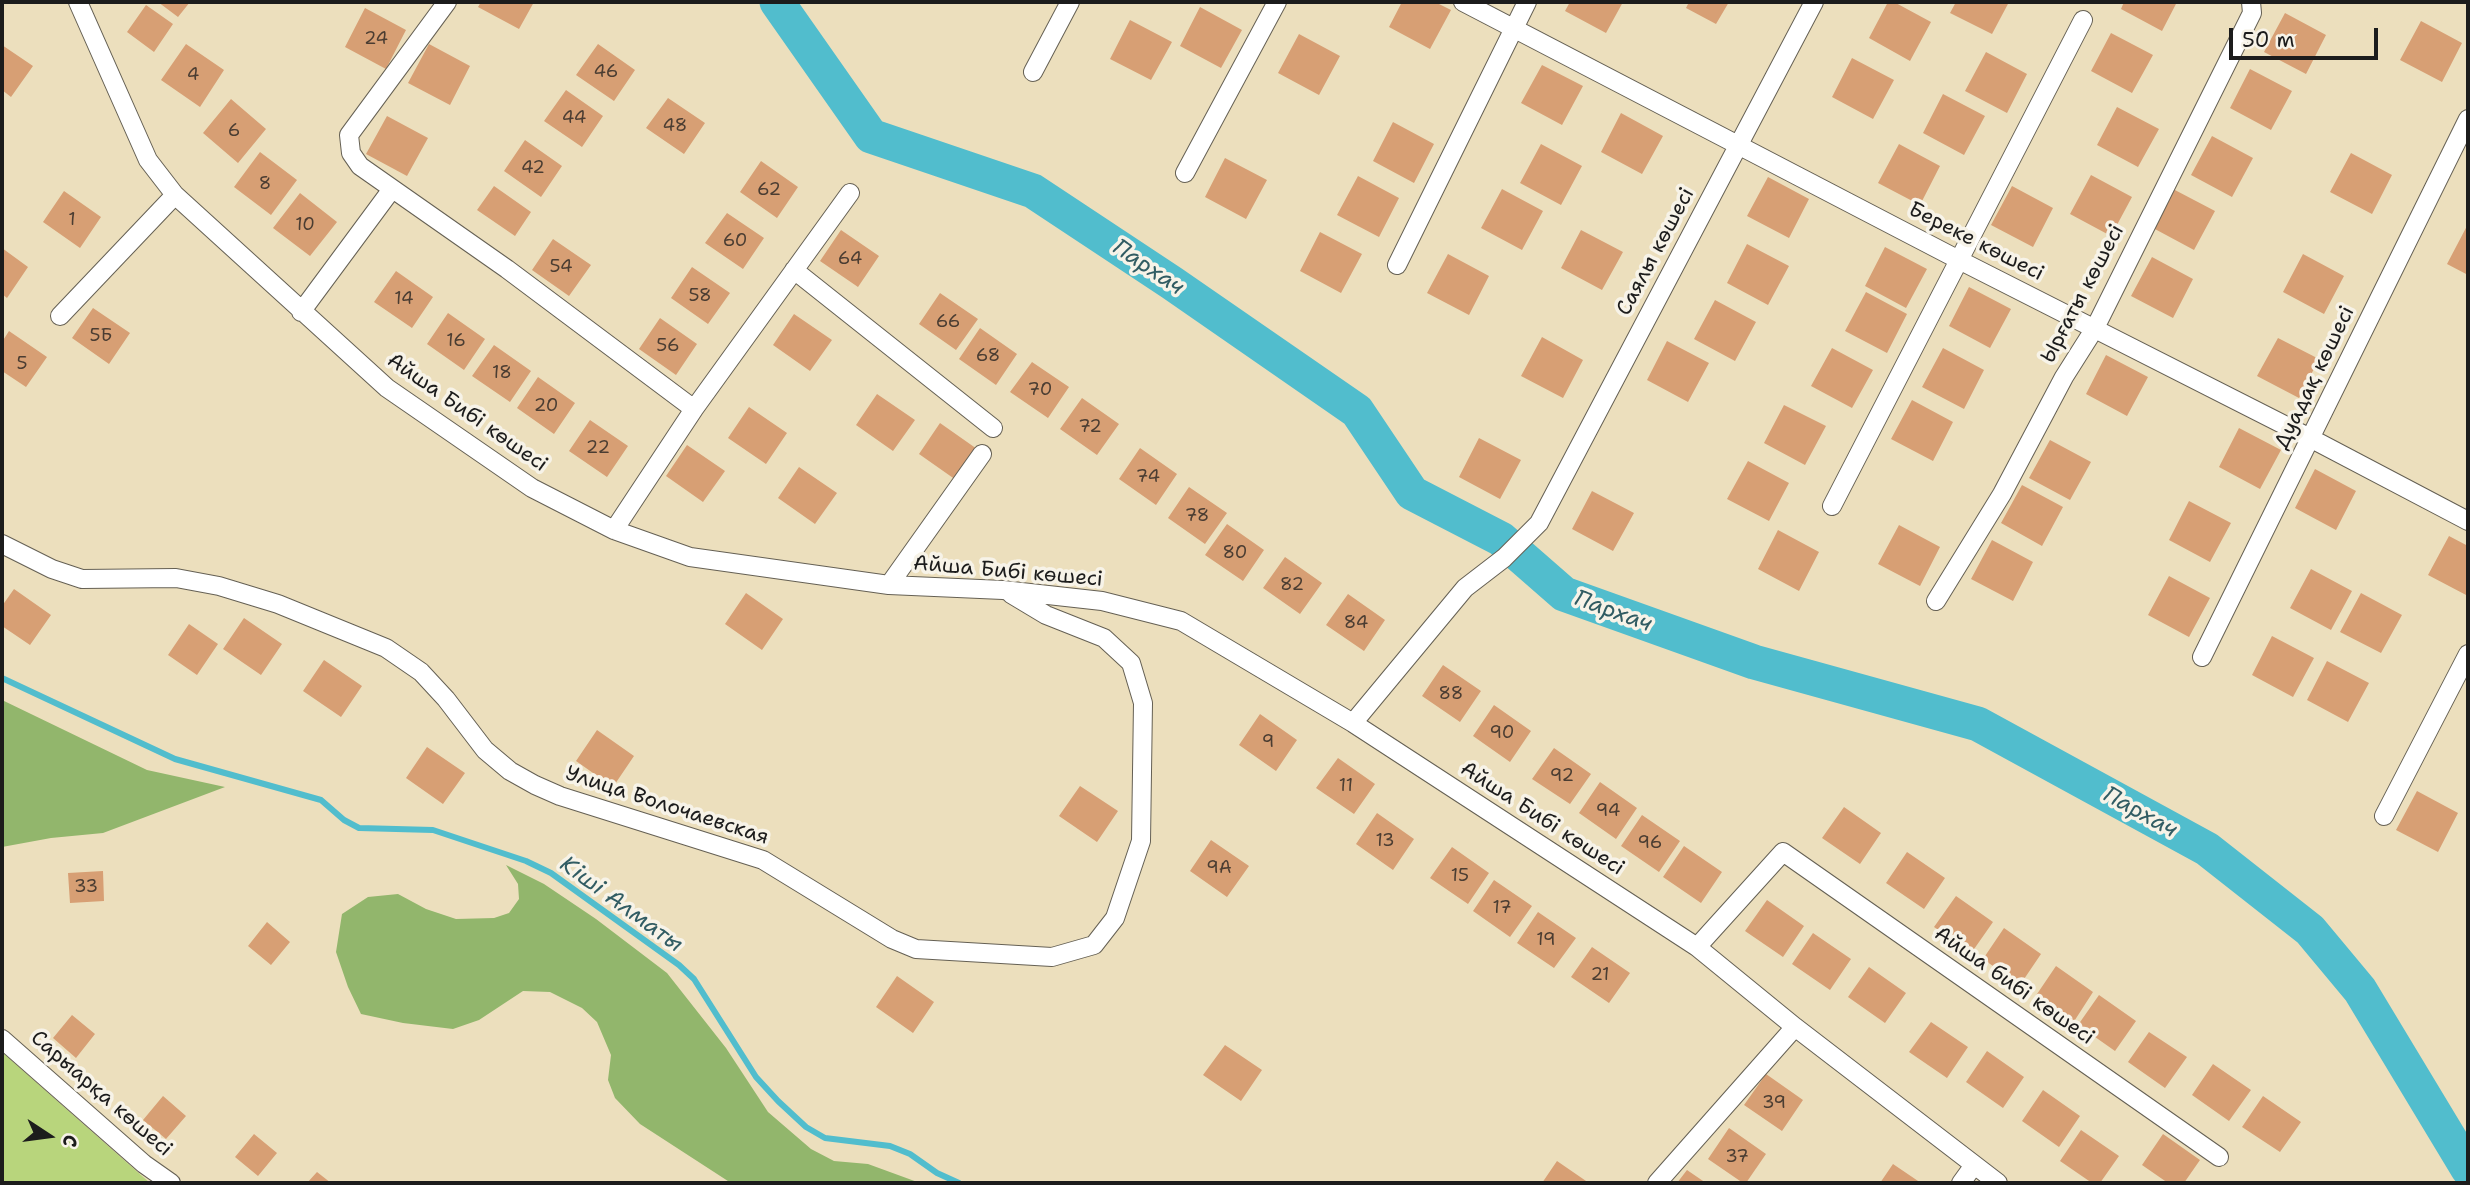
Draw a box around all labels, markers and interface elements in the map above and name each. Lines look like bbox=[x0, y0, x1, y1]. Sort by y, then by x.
scale bar bbox=[2232, 14, 2381, 58]
text: 50 m bbox=[2242, 26, 2295, 54]
house number: 24 bbox=[364, 28, 388, 50]
house number: 46 bbox=[594, 61, 618, 83]
house number: 4 bbox=[187, 64, 199, 86]
house number: 44 bbox=[562, 107, 586, 129]
house number: 48 bbox=[663, 115, 687, 137]
house number: 6 bbox=[228, 120, 240, 142]
house number: 42 bbox=[521, 157, 545, 179]
house number: 8 bbox=[259, 173, 271, 195]
house number: 62 bbox=[757, 179, 781, 201]
street label: Саялы көшесі bbox=[1612, 184, 1700, 320]
street label: Береке көшесі bbox=[1904, 197, 2048, 287]
house number: 1 bbox=[68, 209, 76, 231]
house number: 10 bbox=[295, 214, 315, 236]
street label: Ырғаты көшесі bbox=[2036, 220, 2130, 368]
house number: 60 bbox=[723, 230, 747, 252]
water label: Пархач bbox=[1107, 234, 1189, 302]
house number: 64 bbox=[838, 248, 862, 270]
house number: 54 bbox=[549, 256, 573, 278]
house number: 58 bbox=[688, 285, 712, 307]
house number: 14 bbox=[394, 288, 414, 310]
street label: Дуадақ көшесі bbox=[2269, 302, 2361, 454]
house number: 66 bbox=[936, 311, 960, 333]
house number: 5Б bbox=[90, 325, 112, 347]
house number: 16 bbox=[446, 330, 466, 352]
house number: 56 bbox=[656, 335, 680, 357]
house number: 68 bbox=[976, 345, 1000, 367]
street label: Айша Бибі көшесі bbox=[382, 348, 552, 478]
house number: 5 bbox=[16, 353, 28, 375]
house number: 18 bbox=[492, 362, 512, 384]
house number: 70 bbox=[1028, 379, 1052, 401]
house number: 20 bbox=[534, 395, 558, 417]
house number: 72 bbox=[1078, 416, 1102, 438]
house number: 22 bbox=[586, 437, 610, 459]
house number: 74 bbox=[1136, 466, 1160, 488]
house number: 78 bbox=[1185, 505, 1209, 527]
house number: 80 bbox=[1223, 542, 1247, 564]
street label: Айша Бибі көшесі bbox=[912, 551, 1104, 593]
house number: 82 bbox=[1280, 574, 1304, 596]
water label: Пархач bbox=[1570, 585, 1656, 639]
house number: 84 bbox=[1344, 612, 1368, 634]
house number: 88 bbox=[1439, 683, 1463, 705]
house number: 90 bbox=[1490, 722, 1514, 744]
house number: 9 bbox=[1262, 731, 1274, 753]
street label: Айша Бибі көшесі bbox=[1455, 757, 1629, 881]
street label: Улица Волочаевская bbox=[562, 761, 772, 851]
house number: 92 bbox=[1550, 765, 1574, 787]
house number: 11 bbox=[1339, 775, 1353, 797]
water label: Пархач bbox=[2098, 781, 2182, 845]
house number: 94 bbox=[1596, 800, 1620, 822]
house number: 13 bbox=[1375, 830, 1395, 852]
house number: 96 bbox=[1638, 832, 1662, 854]
water label: Кіші Алматы bbox=[554, 851, 688, 959]
house number: 9А bbox=[1206, 857, 1232, 879]
house number: 15 bbox=[1451, 865, 1469, 887]
house number: 33 bbox=[74, 876, 98, 898]
house number: 17 bbox=[1492, 897, 1512, 919]
street label: Айша бибі көшесі bbox=[1929, 921, 2099, 1051]
house number: 19 bbox=[1536, 929, 1556, 951]
house number: 21 bbox=[1590, 964, 1610, 986]
street label: Сарыарқа көшесі bbox=[25, 1026, 177, 1162]
house number: 39 bbox=[1762, 1092, 1786, 1114]
north arrow bbox=[14, 1101, 84, 1171]
house number: 37 bbox=[1725, 1146, 1749, 1168]

